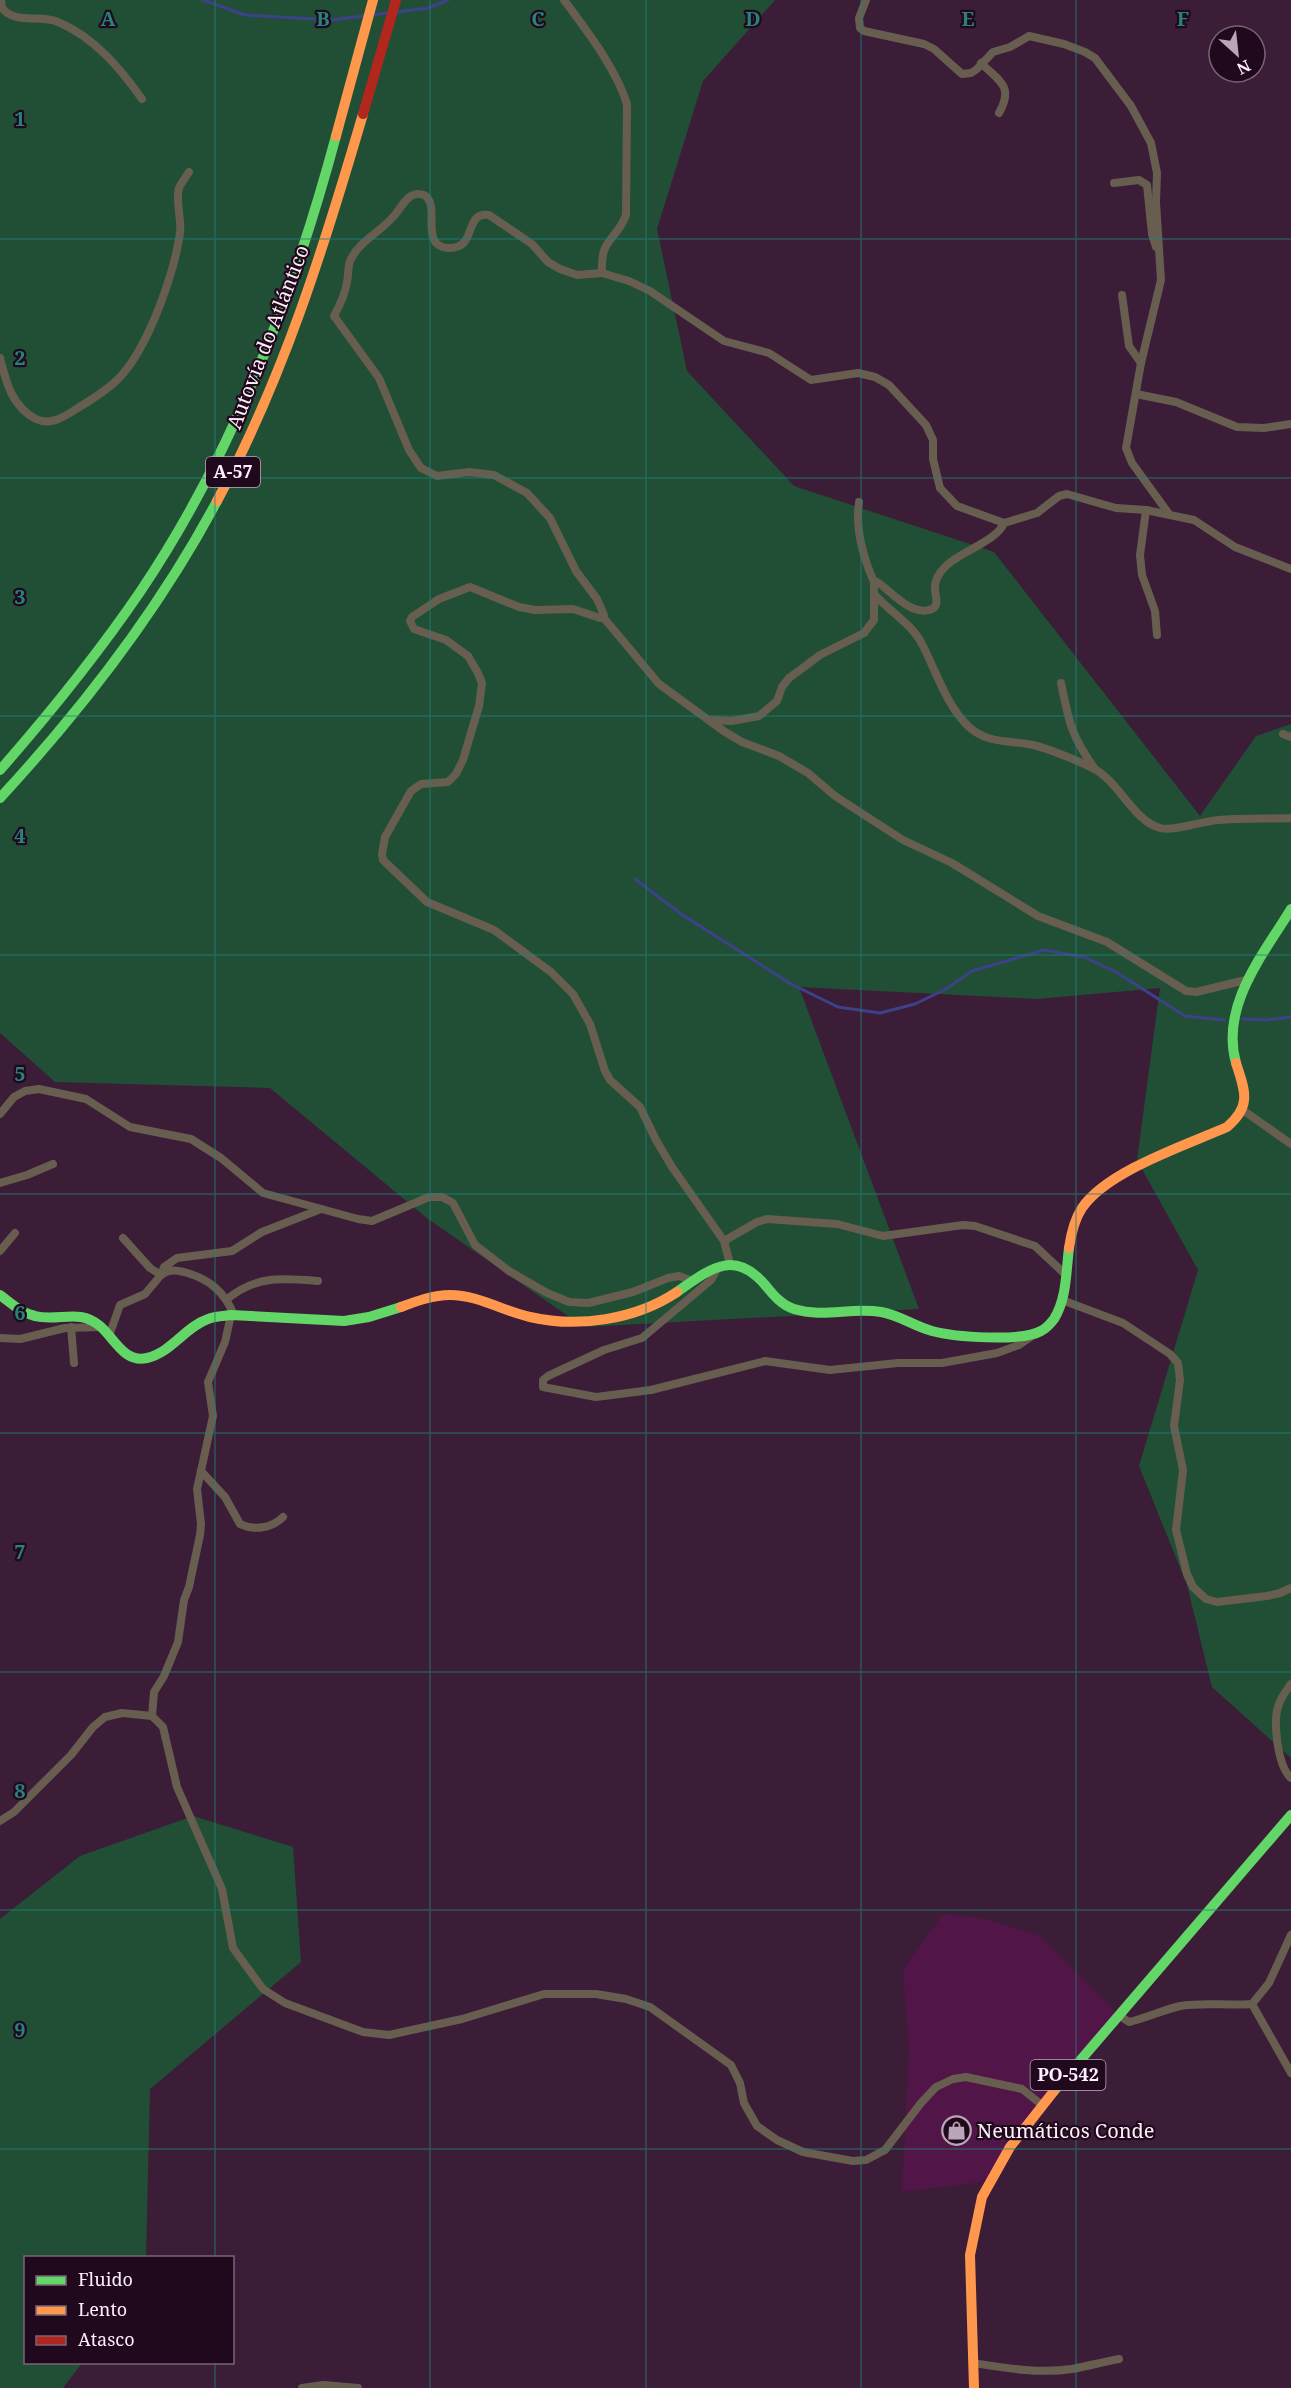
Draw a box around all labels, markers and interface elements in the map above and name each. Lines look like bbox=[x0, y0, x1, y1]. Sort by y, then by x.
text: A bbox=[100, 5, 116, 32]
text: B bbox=[316, 5, 330, 32]
text: C bbox=[531, 5, 545, 32]
text: D bbox=[745, 5, 761, 32]
text: E bbox=[961, 5, 975, 32]
text: F bbox=[1177, 5, 1189, 32]
north arrow bbox=[1207, 24, 1267, 84]
text: N bbox=[1233, 55, 1254, 80]
text: 1 bbox=[14, 105, 26, 132]
street label: Autovía do Atlántico bbox=[220, 241, 315, 433]
text: 2 bbox=[14, 344, 26, 371]
road number: A-57 bbox=[206, 457, 260, 487]
text: 3 bbox=[14, 583, 26, 610]
text: 4 bbox=[14, 822, 26, 849]
text: 5 bbox=[14, 1060, 26, 1087]
text: 6 bbox=[14, 1299, 26, 1326]
text: 7 bbox=[14, 1538, 26, 1565]
text: 8 bbox=[14, 1777, 26, 1804]
text: 9 bbox=[14, 2016, 26, 2043]
road number: PO-542 bbox=[1030, 2060, 1106, 2090]
shop icon: Neumáticos Conde bbox=[940, 2115, 972, 2147]
place label: Neumáticos Conde bbox=[977, 2117, 1155, 2144]
legend bbox=[24, 2256, 234, 2364]
text: Fluido bbox=[78, 2267, 133, 2291]
text: Lento bbox=[78, 2297, 127, 2321]
text: Atasco bbox=[78, 2327, 135, 2351]

